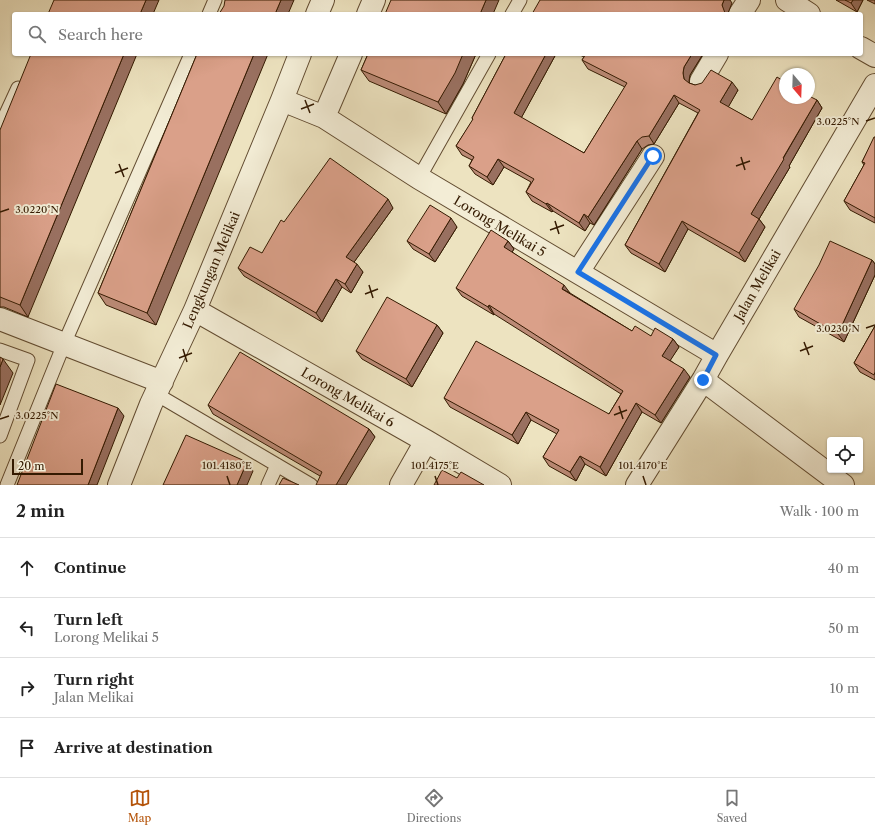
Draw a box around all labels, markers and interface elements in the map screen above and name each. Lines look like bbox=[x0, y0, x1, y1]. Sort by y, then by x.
search box bbox=[12, 12, 863, 56]
icon: search bbox=[26, 23, 48, 45]
text: Search here bbox=[58, 25, 143, 44]
north arrow bbox=[779, 68, 815, 104]
text: 3.0225°N bbox=[817, 115, 859, 128]
route start bbox=[644, 147, 662, 165]
street label: Lorong Melikai 5 bbox=[451, 192, 549, 260]
text: 3.0220°N bbox=[15, 203, 59, 216]
street label: Lengkungan Melikai bbox=[179, 209, 243, 331]
street label: Jalan Melikai bbox=[729, 247, 784, 325]
text: 3.0230°N bbox=[816, 322, 860, 335]
street label: Lorong Melikai 6 bbox=[298, 364, 398, 430]
route end bbox=[694, 371, 712, 389]
text: 3.0225°N bbox=[16, 409, 58, 422]
map controls bbox=[827, 437, 863, 473]
button: locate bbox=[827, 437, 863, 473]
scale bar bbox=[12, 457, 83, 476]
text: 20 m bbox=[18, 459, 44, 473]
text: 101.4180°E bbox=[202, 459, 252, 472]
text: 101.4175°E bbox=[411, 459, 459, 472]
text: 101.4170°E bbox=[619, 459, 668, 472]
text: 2 min bbox=[16, 501, 65, 521]
text: Walk · 100 m bbox=[780, 503, 859, 519]
icon: ahead bbox=[16, 557, 38, 579]
text: Continue bbox=[54, 558, 126, 577]
text: 40 m bbox=[828, 560, 859, 576]
text: Turn left bbox=[54, 610, 123, 629]
icon: left bbox=[16, 617, 38, 639]
text: 50 m bbox=[828, 620, 859, 636]
text: Lorong Melikai 5 bbox=[54, 629, 159, 645]
text: Turn right bbox=[54, 670, 134, 689]
icon: right bbox=[16, 677, 38, 699]
text: 10 m bbox=[830, 680, 859, 696]
text: Jalan Melikai bbox=[54, 689, 134, 705]
icon: arrive bbox=[16, 737, 38, 759]
text: Arrive at destination bbox=[54, 738, 213, 757]
tab: Map bbox=[128, 787, 151, 825]
tab: Directions bbox=[407, 787, 461, 825]
tab: Saved bbox=[717, 787, 747, 825]

